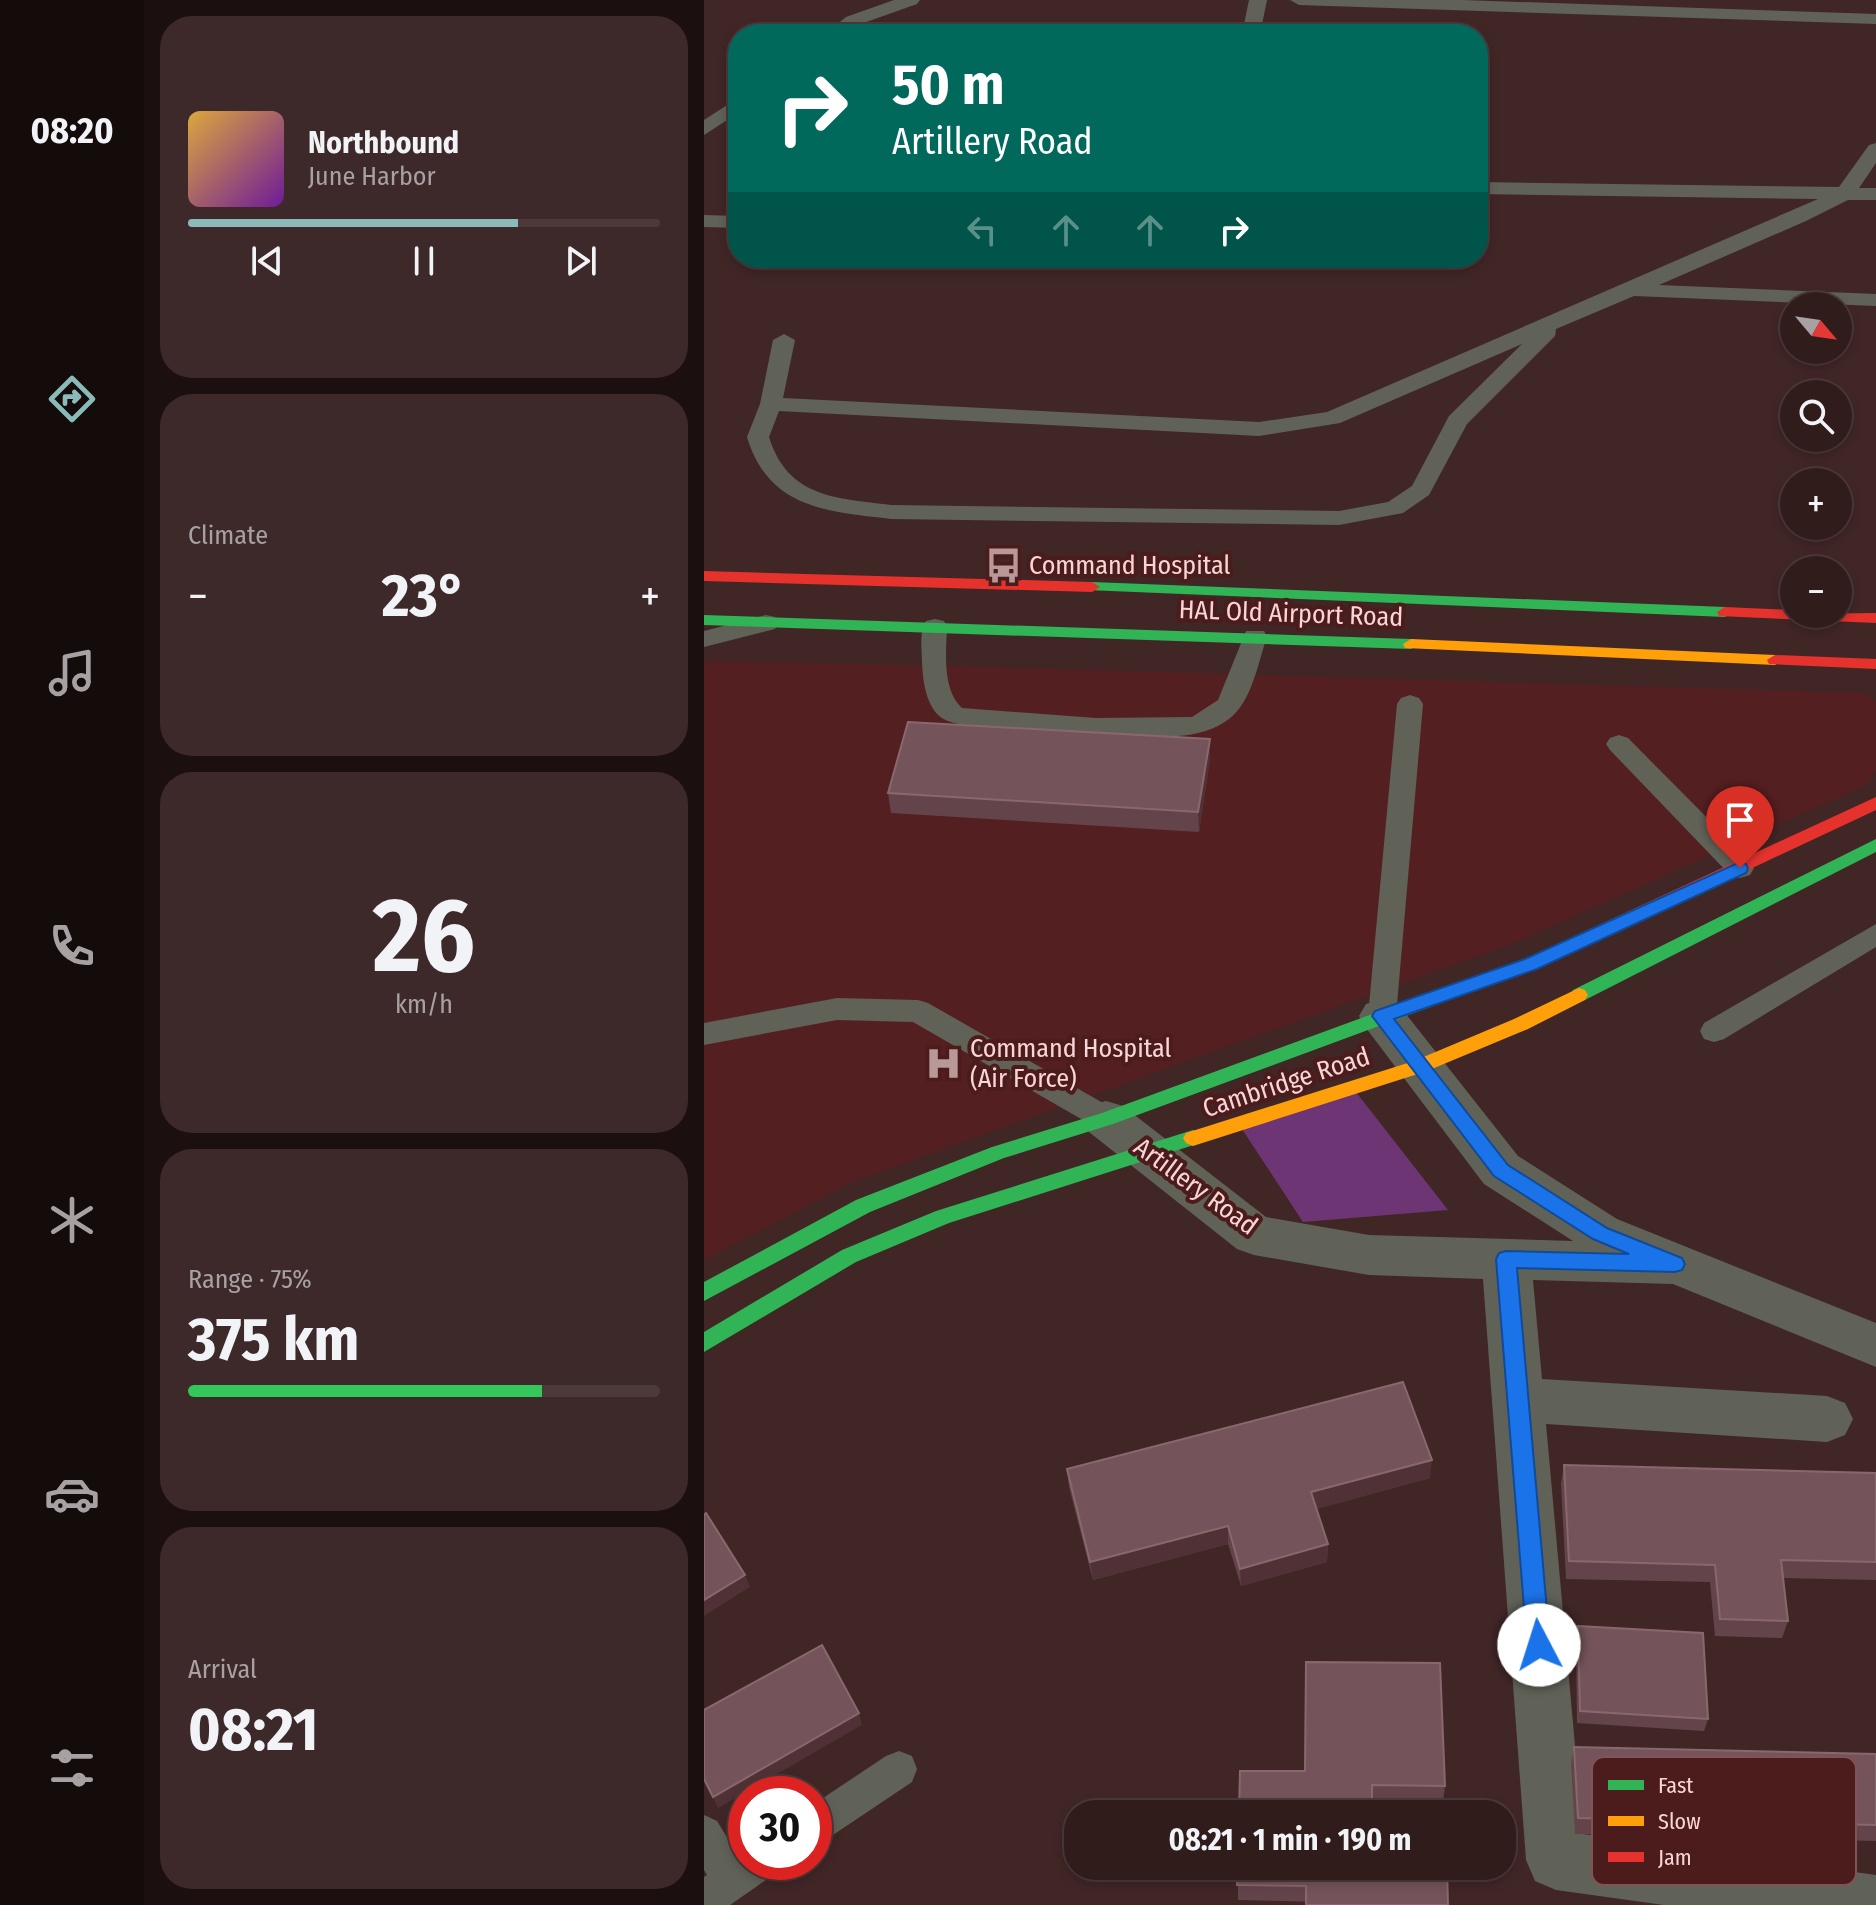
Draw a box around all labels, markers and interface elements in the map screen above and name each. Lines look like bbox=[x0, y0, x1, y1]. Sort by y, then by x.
text: 50 m bbox=[892, 52, 1004, 119]
icon: right bbox=[760, 56, 864, 160]
text: 08:20 bbox=[30, 109, 114, 153]
text: Artillery Road bbox=[892, 120, 1093, 164]
text: Northbound bbox=[308, 125, 459, 161]
text: June Harbor bbox=[308, 161, 436, 192]
icon: left bbox=[960, 208, 1004, 252]
icon: ahead bbox=[1044, 208, 1088, 252]
icon: ahead bbox=[1128, 208, 1172, 252]
icon: right bbox=[1212, 208, 1256, 252]
icon: previous bbox=[245, 239, 289, 283]
icon: pause bbox=[402, 239, 446, 283]
icon: next bbox=[559, 239, 603, 283]
north arrow bbox=[1780, 292, 1852, 364]
map controls bbox=[1780, 292, 1852, 628]
icon: directions bbox=[44, 371, 100, 427]
button: search bbox=[1780, 380, 1852, 452]
button: + bbox=[1780, 468, 1852, 540]
text: Climate bbox=[188, 520, 268, 551]
bus stop icon: Command Hospital bbox=[984, 546, 1022, 584]
place label: Command Hospital bbox=[1029, 550, 1231, 581]
button: − bbox=[1780, 556, 1852, 628]
text: 23° bbox=[382, 560, 466, 632]
text: − bbox=[188, 570, 208, 623]
text: + bbox=[640, 570, 660, 623]
street label: HAL Old Airport Road bbox=[1178, 594, 1404, 633]
icon: music bbox=[44, 645, 100, 701]
pin bbox=[1706, 786, 1774, 868]
icon: arrive bbox=[1718, 798, 1762, 842]
text: 26 bbox=[373, 874, 475, 999]
icon: phone bbox=[44, 918, 100, 974]
text: km/h bbox=[395, 989, 453, 1020]
place label: Command Hospital (Air Force) bbox=[970, 1033, 1172, 1094]
street label: Cambridge Road bbox=[1199, 1041, 1374, 1124]
hospital icon: Command Hospital (Air Force) bbox=[925, 1044, 963, 1082]
street label: Artillery Road bbox=[1128, 1131, 1263, 1242]
icon: climate bbox=[44, 1192, 100, 1248]
text: Range · 75% bbox=[188, 1264, 312, 1295]
text: 375 km bbox=[188, 1304, 359, 1376]
icon: car bbox=[44, 1466, 100, 1522]
position arrow bbox=[1497, 1603, 1581, 1687]
text: Arrival bbox=[188, 1654, 257, 1685]
text: 08:21 bbox=[188, 1694, 318, 1766]
icon: filters bbox=[44, 1740, 100, 1796]
legend bbox=[1592, 1757, 1856, 1885]
text: Fast bbox=[1658, 1772, 1694, 1799]
speed limit sign: 30 bbox=[728, 1776, 832, 1880]
text: Slow bbox=[1658, 1808, 1701, 1835]
text: 08:21 · 1 min · 190 m bbox=[1169, 1822, 1411, 1858]
text: Jam bbox=[1658, 1844, 1692, 1871]

